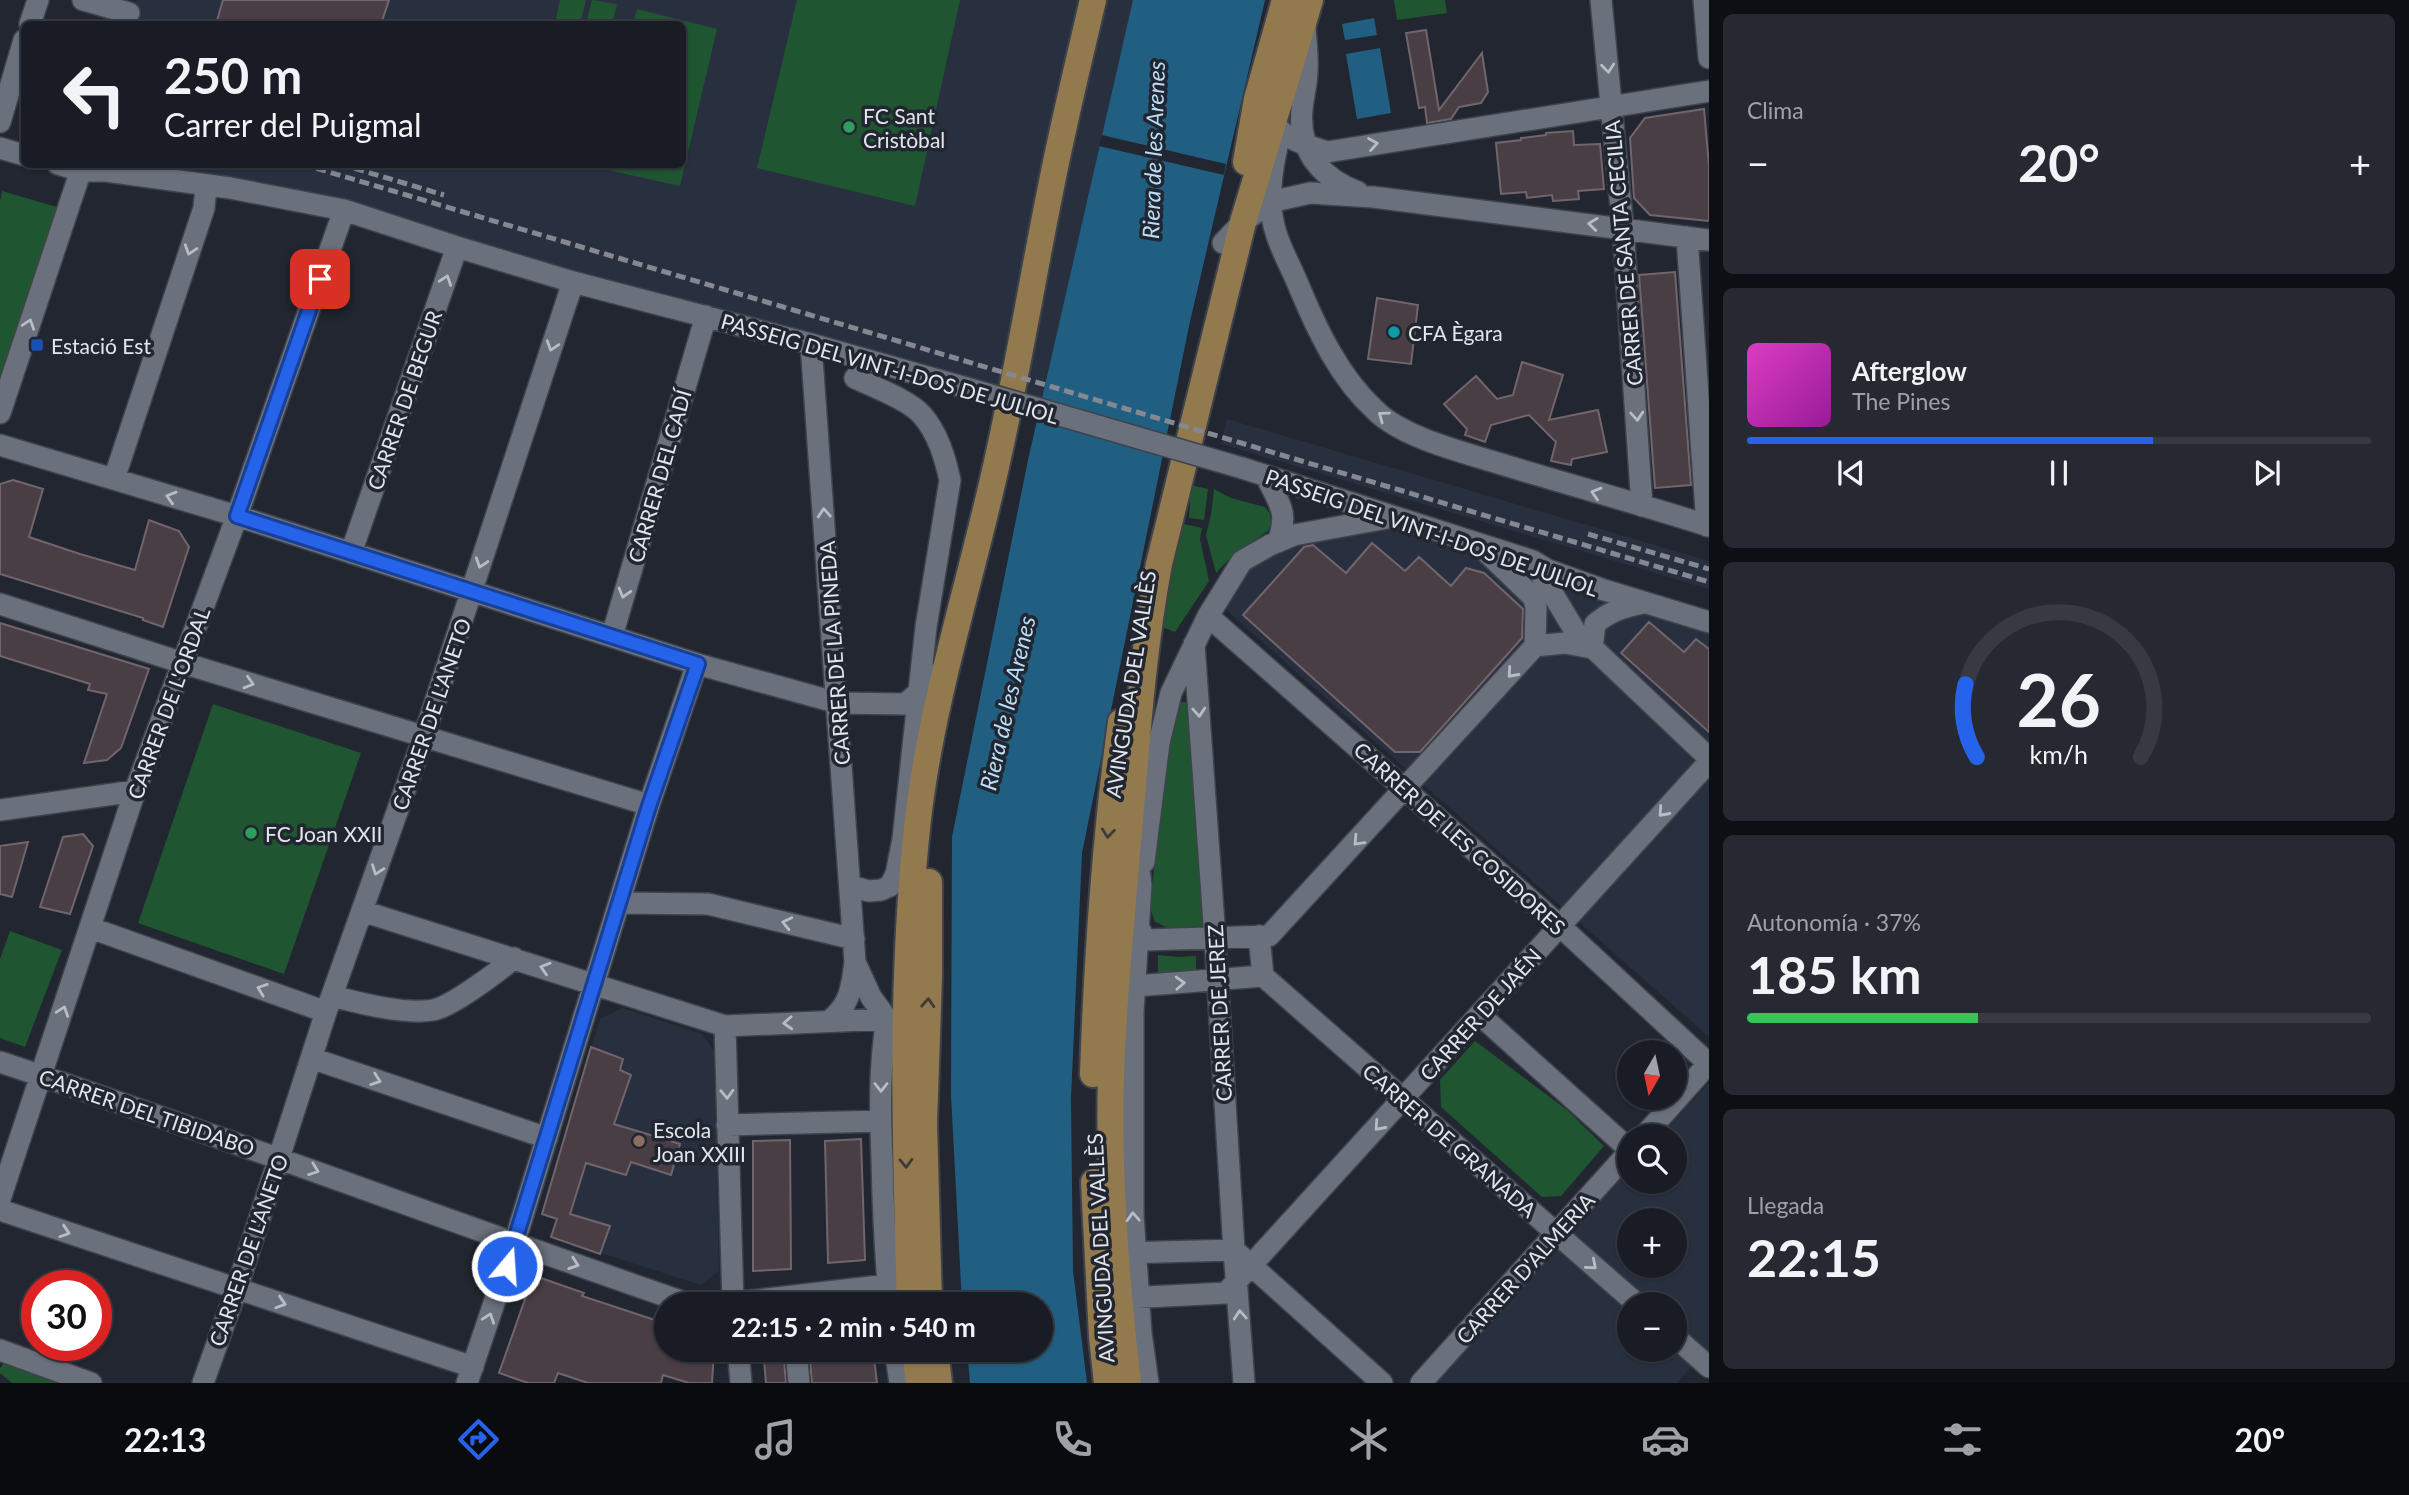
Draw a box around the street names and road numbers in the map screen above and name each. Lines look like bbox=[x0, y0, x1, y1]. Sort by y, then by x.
street label: CARRER DE SANTA CECILIA bbox=[1599, 118, 1647, 387]
street label: CARRER DE BEGUR bbox=[362, 306, 447, 493]
street label: PASSEIG DEL VINT-I-DOS DE JULIOL bbox=[718, 308, 1062, 428]
street label: CARRER DEL CADÍ bbox=[622, 385, 696, 565]
street label: PASSEIG DEL VINT-I-DOS DE JULIOL bbox=[1263, 463, 1602, 601]
street label: CARRER DE LA PINEDA bbox=[814, 539, 854, 766]
street label: AVINGUDA DEL VALLÈS bbox=[1100, 569, 1160, 799]
street label: CARRER DE L'ORDAL bbox=[122, 604, 214, 802]
street label: CARRER DE L'ANETO bbox=[386, 615, 476, 813]
street label: CARRER DE LES COSIDORES bbox=[1349, 736, 1571, 940]
street label: CARRER DE JEREZ bbox=[1202, 924, 1236, 1102]
street label: CARRER DE JAÉN bbox=[1414, 943, 1546, 1085]
street label: CARRER DE GRANADA bbox=[1358, 1058, 1542, 1223]
street label: CARRER DEL TIBIDABO bbox=[36, 1063, 258, 1161]
street label: AVINGUDA DEL VALLÈS bbox=[1082, 1133, 1118, 1363]
street label: CARRER DE L'ANETO bbox=[203, 1151, 293, 1349]
street label: CARRER D'ALMERIA bbox=[1451, 1187, 1600, 1349]

